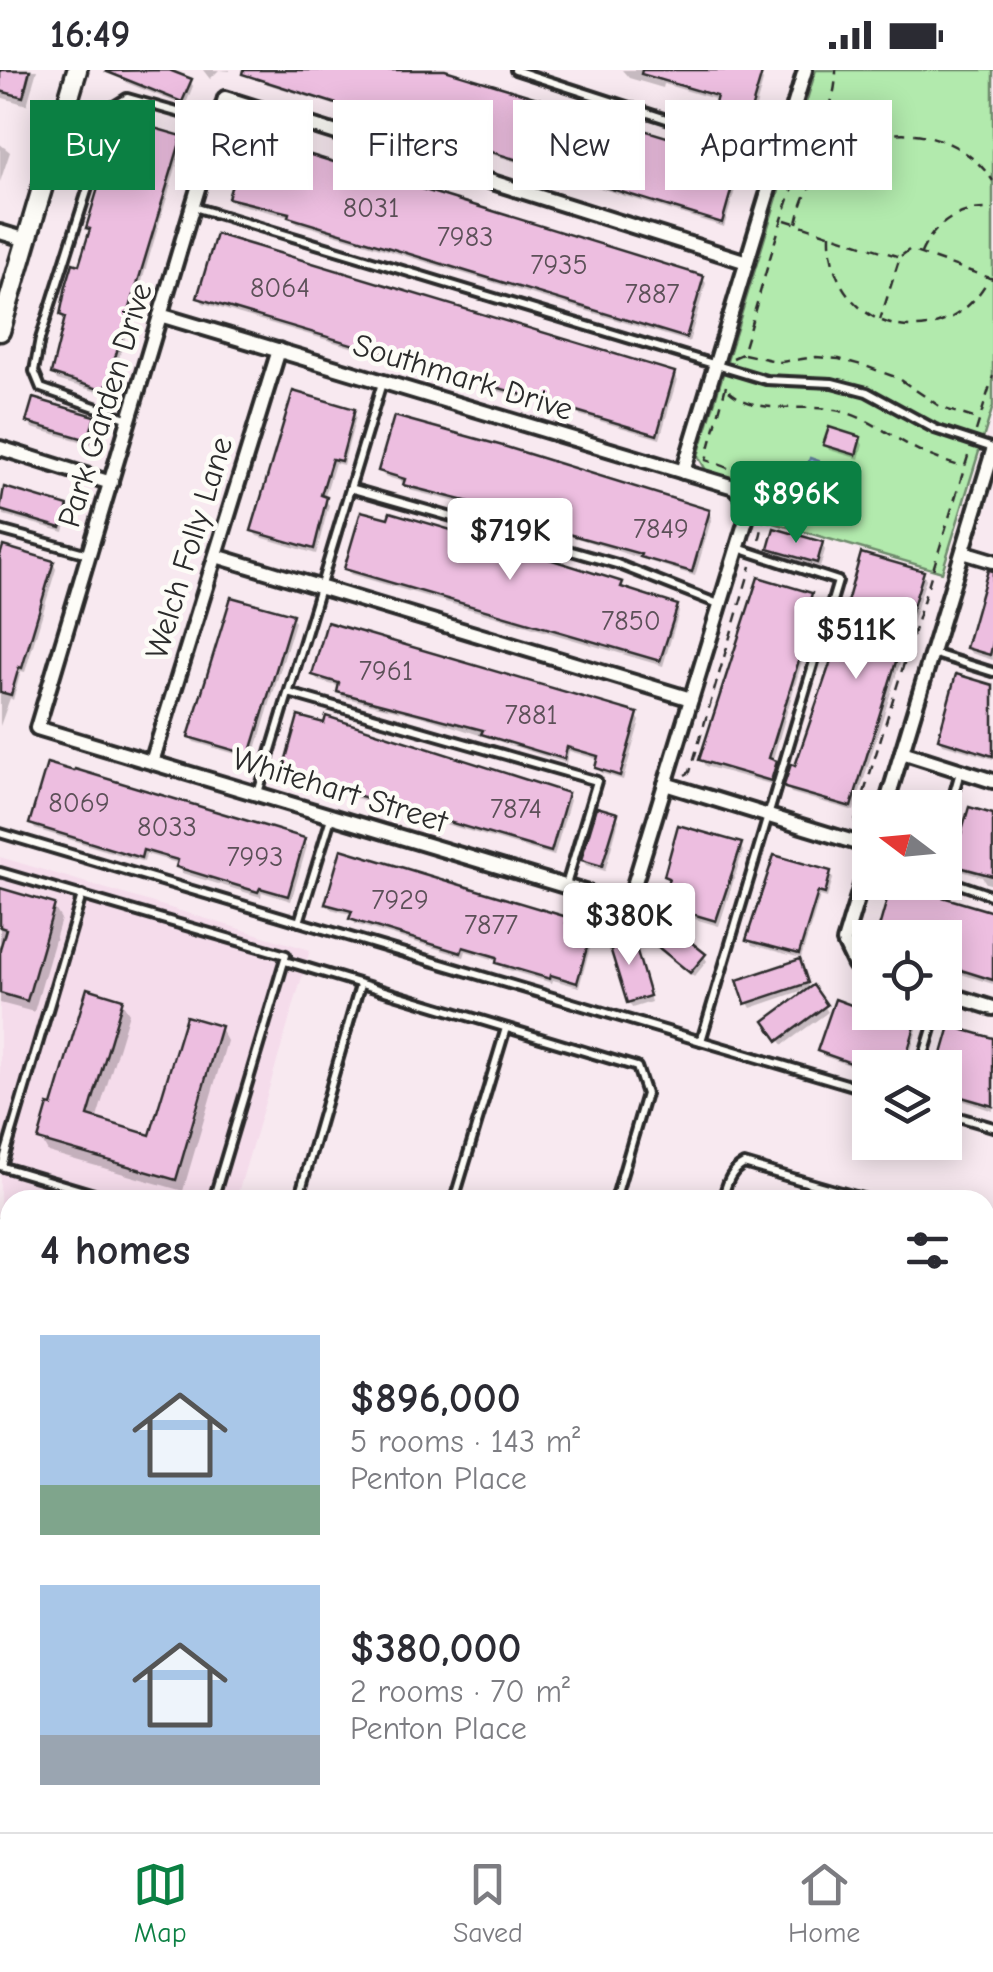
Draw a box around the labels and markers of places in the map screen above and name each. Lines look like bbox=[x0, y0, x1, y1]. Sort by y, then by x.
pin: $896K bbox=[726, 461, 866, 546]
pin: $719K bbox=[440, 498, 580, 583]
pin: $511K bbox=[786, 597, 926, 682]
pin: $380K bbox=[559, 883, 699, 968]

